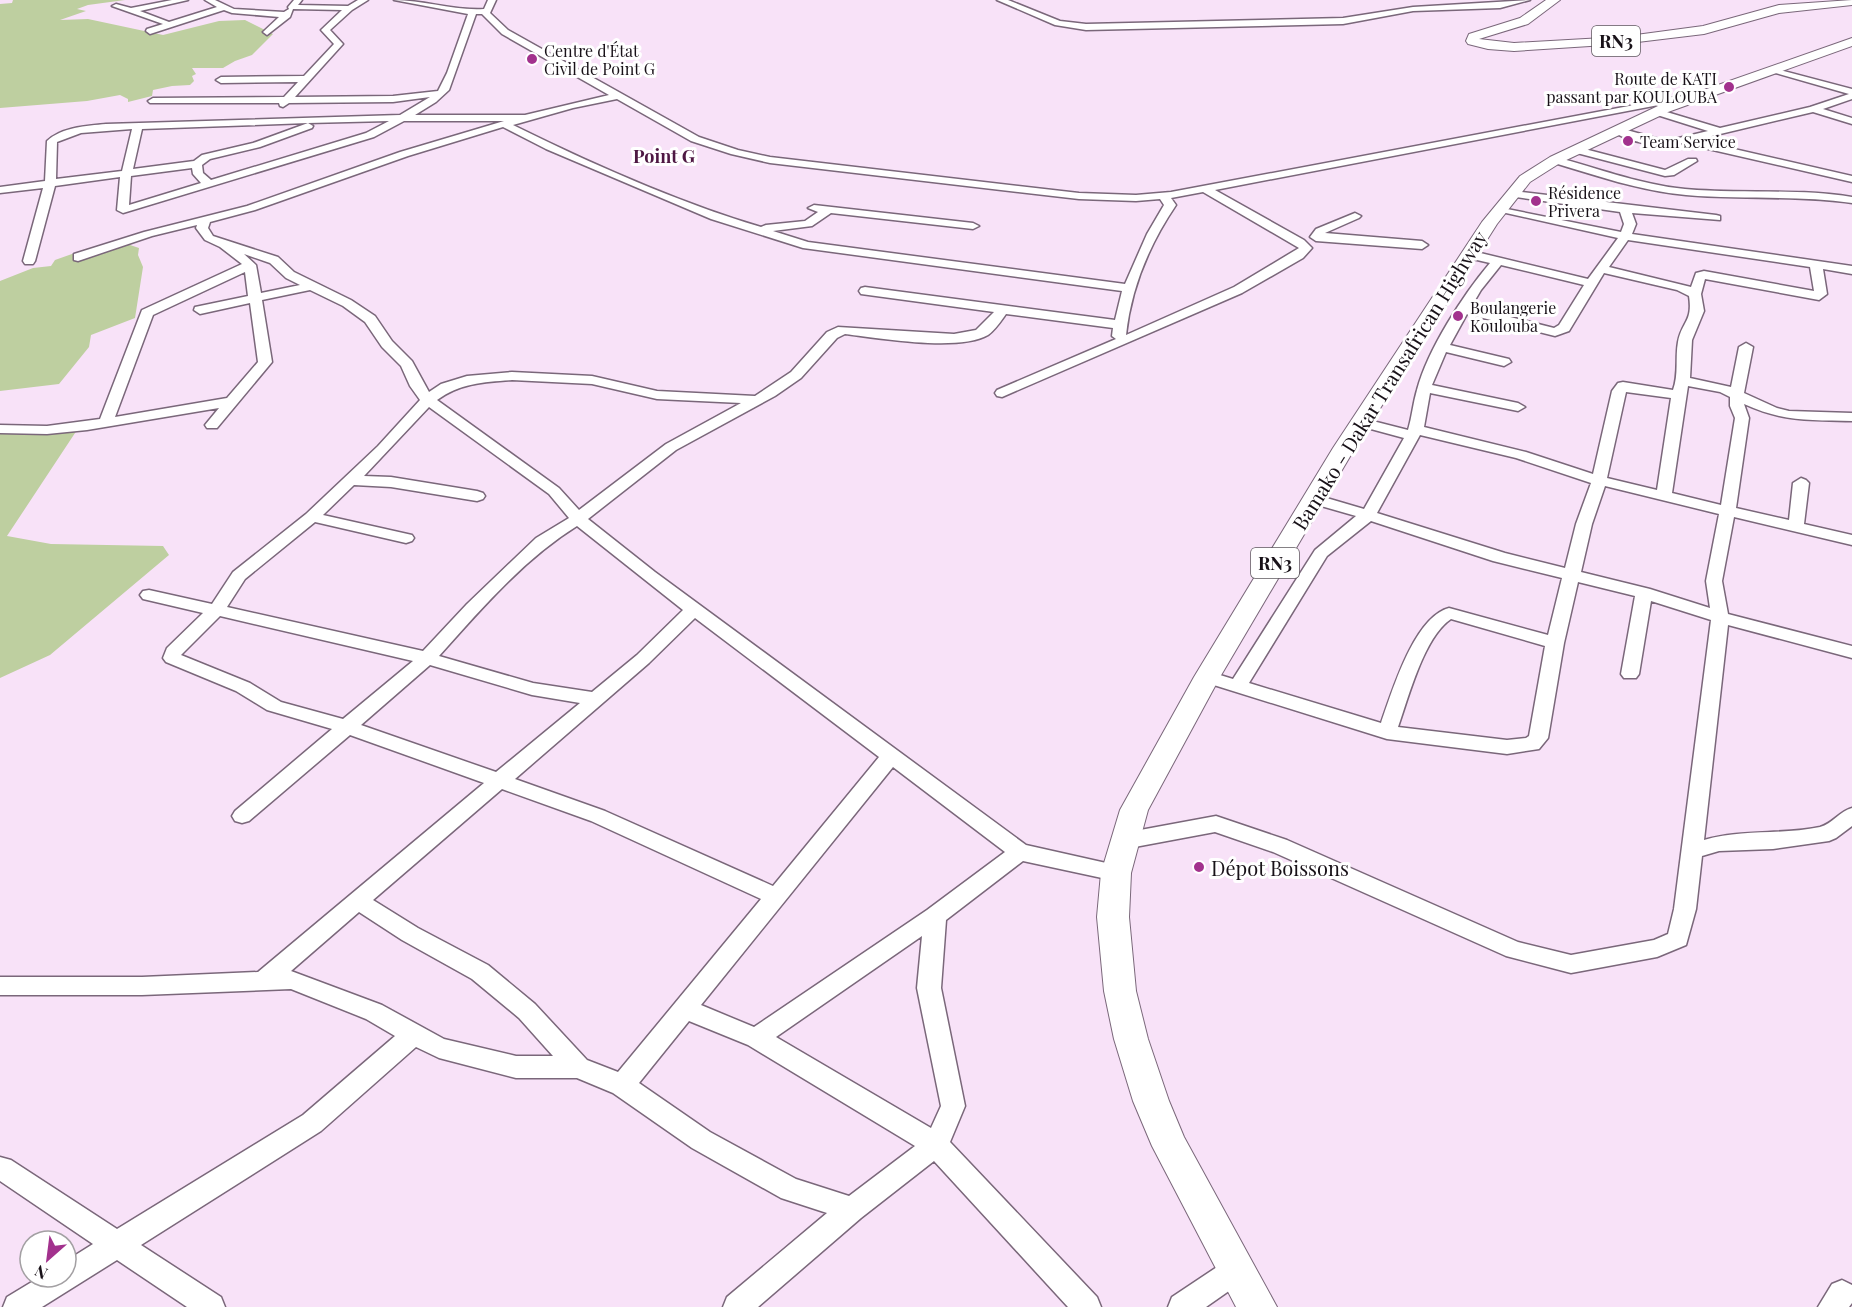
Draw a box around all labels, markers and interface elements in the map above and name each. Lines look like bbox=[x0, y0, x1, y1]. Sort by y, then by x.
road number: RN3 bbox=[1592, 26, 1640, 56]
place label: Centre d'État Civil de Point G bbox=[544, 40, 655, 79]
marker: Centre d'État Civil de Point G bbox=[525, 52, 539, 66]
place label: Route de KATI passant par KOULOUBA bbox=[1546, 68, 1718, 107]
marker: Route de KATI passant par KOULOUBA bbox=[1722, 80, 1736, 94]
place label: Team Service bbox=[1640, 131, 1736, 152]
marker: Team Service bbox=[1621, 134, 1635, 148]
district label: Point G bbox=[633, 144, 695, 168]
place label: Résidence Privera bbox=[1548, 182, 1621, 221]
marker: Résidence Privera bbox=[1529, 194, 1543, 208]
street label: Bamako - Dakar Transafrican Highway bbox=[1285, 225, 1493, 535]
place label: Boulangerie Koulouba bbox=[1470, 297, 1556, 336]
marker: Boulangerie Koulouba bbox=[1451, 309, 1465, 323]
road number: RN3 bbox=[1251, 548, 1299, 578]
place label: Dépot Boissons bbox=[1211, 854, 1349, 881]
marker: Dépot Boissons bbox=[1192, 860, 1206, 874]
north arrow bbox=[18, 1229, 78, 1289]
text: N bbox=[30, 1260, 51, 1285]

